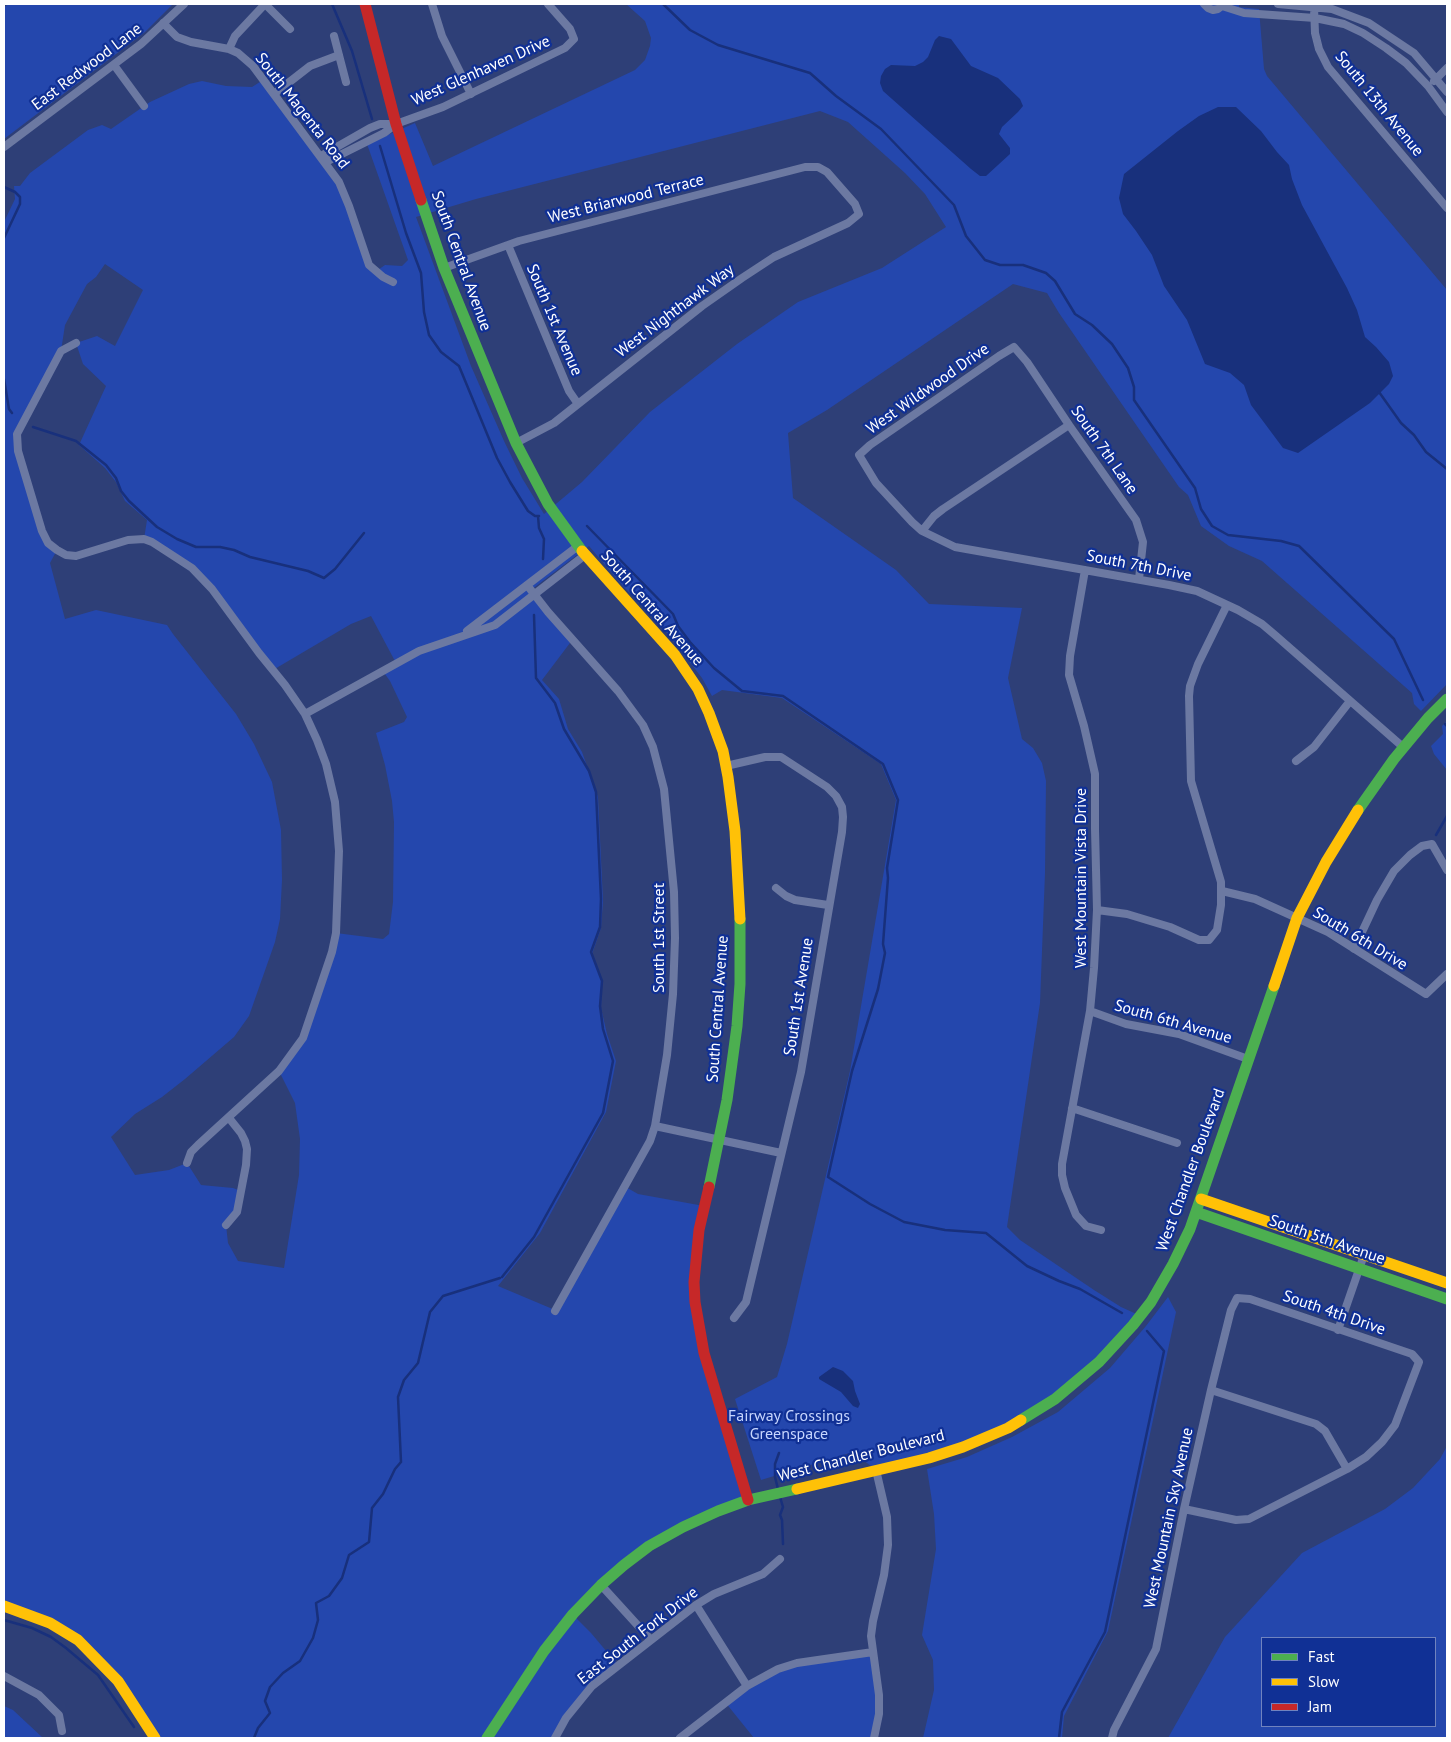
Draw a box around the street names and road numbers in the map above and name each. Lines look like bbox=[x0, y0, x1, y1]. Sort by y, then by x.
street label: East Redwood Lane bbox=[28, 19, 146, 115]
street label: West Glenhaven Drive bbox=[409, 32, 553, 110]
street label: South 13th Avenue bbox=[1331, 47, 1427, 161]
street label: South Magenta Road bbox=[251, 49, 353, 173]
street label: West Briarwood Terrace bbox=[546, 170, 706, 228]
street label: South Central Avenue bbox=[427, 189, 495, 333]
street label: West Nighthawk Way bbox=[612, 260, 738, 362]
street label: South 1st Avenue bbox=[522, 261, 586, 379]
street label: West Wildwood Drive bbox=[863, 339, 993, 439]
street label: South 7th Lane bbox=[1066, 402, 1142, 498]
street label: South Central Avenue bbox=[596, 546, 708, 670]
street label: South 7th Drive bbox=[1085, 546, 1193, 586]
street label: West Mountain Vista Drive bbox=[1071, 788, 1091, 968]
street label: South 1st Street bbox=[649, 883, 669, 993]
street label: South 6th Drive bbox=[1309, 903, 1411, 975]
street label: South Central Avenue bbox=[703, 935, 733, 1083]
street label: South 1st Avenue bbox=[780, 937, 818, 1057]
street label: South 6th Avenue bbox=[1112, 996, 1234, 1048]
street label: West Chandler Boulevard bbox=[1153, 1086, 1229, 1254]
street label: South 5th Avenue bbox=[1267, 1211, 1387, 1269]
street label: South 4th Drive bbox=[1280, 1286, 1388, 1340]
street label: West Chandler Boulevard bbox=[775, 1426, 947, 1486]
street label: West Mountain Sky Avenue bbox=[1140, 1426, 1198, 1610]
street label: East South Fork Drive bbox=[574, 1583, 702, 1689]

